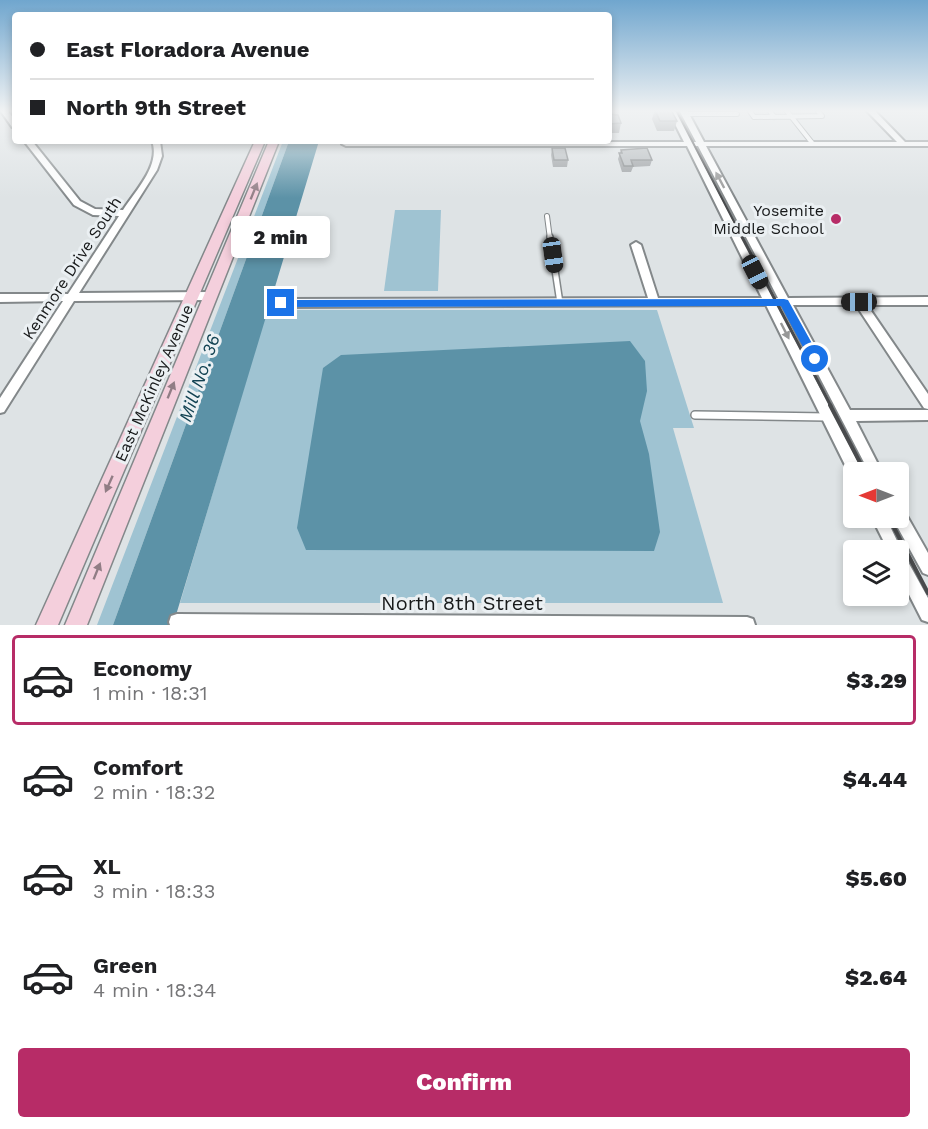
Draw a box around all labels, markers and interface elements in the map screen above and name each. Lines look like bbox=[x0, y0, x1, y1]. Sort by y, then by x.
text: East Floradora Avenue bbox=[66, 37, 309, 62]
text: North 9th Street bbox=[66, 95, 246, 120]
one-way arrow bbox=[715, 171, 725, 188]
one-way arrow bbox=[249, 181, 259, 199]
street label: Kenmore Drive South bbox=[19, 193, 125, 343]
place label: Yosemite Middle School bbox=[713, 201, 824, 238]
marker: Yosemite Middle School bbox=[829, 212, 843, 226]
callout: 2 min bbox=[232, 216, 330, 258]
text: 2 min bbox=[253, 225, 308, 249]
car bbox=[542, 236, 564, 274]
car bbox=[739, 252, 771, 292]
route end bbox=[267, 289, 294, 316]
car bbox=[841, 293, 877, 311]
street label: East McKinley Avenue bbox=[111, 301, 197, 465]
one-way arrow bbox=[780, 322, 789, 339]
water label: Mill No. 36 bbox=[174, 331, 224, 424]
route start bbox=[801, 345, 828, 372]
one-way arrow bbox=[167, 381, 176, 399]
north arrow bbox=[843, 462, 909, 528]
map controls bbox=[843, 462, 909, 606]
one-way arrow bbox=[105, 476, 114, 493]
button: layers bbox=[843, 540, 909, 606]
one-way arrow bbox=[92, 561, 102, 579]
street label: North 8th Street bbox=[381, 591, 543, 615]
icon: car bbox=[21, 653, 75, 707]
text: Economy bbox=[93, 656, 192, 681]
text: $3.29 bbox=[846, 668, 907, 693]
text: 1 min · 18:31 bbox=[93, 681, 208, 705]
icon: car bbox=[21, 752, 75, 806]
text: Comfort bbox=[93, 755, 183, 780]
text: $4.44 bbox=[843, 767, 907, 792]
text: 2 min · 18:32 bbox=[93, 780, 215, 804]
icon: car bbox=[21, 851, 75, 905]
text: XL bbox=[93, 854, 121, 879]
text: $5.60 bbox=[845, 866, 907, 891]
text: 3 min · 18:33 bbox=[93, 879, 215, 903]
icon: car bbox=[21, 950, 75, 1004]
text: Green bbox=[93, 953, 157, 978]
text: $2.64 bbox=[845, 965, 907, 990]
text: 4 min · 18:34 bbox=[93, 978, 216, 1002]
button: Confirm bbox=[18, 1048, 910, 1117]

